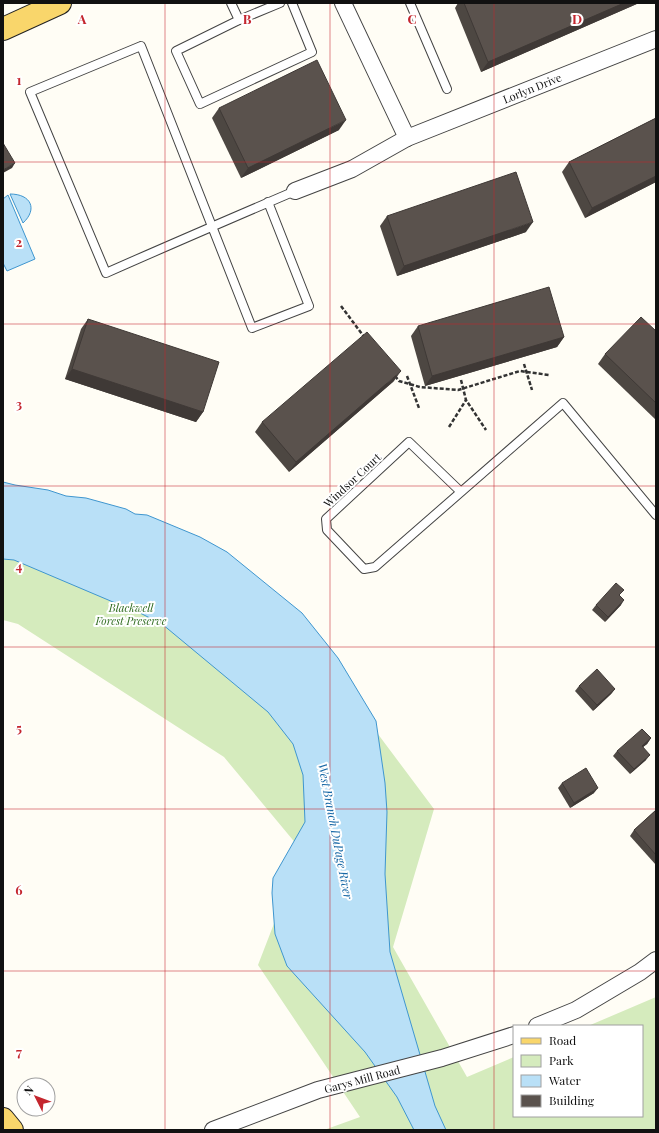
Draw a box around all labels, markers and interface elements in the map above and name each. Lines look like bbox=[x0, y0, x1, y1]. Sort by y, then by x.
text: A bbox=[77, 10, 87, 27]
text: B bbox=[243, 10, 252, 27]
text: C bbox=[407, 10, 417, 27]
text: D bbox=[572, 10, 582, 27]
street label: Lorlyn Drive bbox=[500, 69, 564, 107]
text: 1 bbox=[17, 71, 22, 88]
text: 2 bbox=[16, 233, 23, 250]
text: 3 bbox=[16, 395, 22, 412]
street label: Windsor Court bbox=[319, 450, 384, 511]
text: 4 bbox=[16, 557, 23, 574]
park label: Blackwell Forest Preserve bbox=[95, 600, 167, 628]
text: 5 bbox=[16, 719, 22, 736]
water label: West Branch DuPage River bbox=[315, 762, 357, 901]
text: 6 bbox=[15, 881, 23, 898]
legend bbox=[513, 1025, 643, 1117]
text: Road bbox=[549, 1032, 576, 1048]
text: 7 bbox=[16, 1043, 22, 1060]
text: Park bbox=[549, 1052, 574, 1068]
street label: Garys Mill Road bbox=[322, 1062, 402, 1096]
text: Water bbox=[548, 1072, 582, 1088]
north arrow bbox=[16, 1077, 56, 1117]
text: N bbox=[20, 1082, 36, 1098]
text: Building bbox=[549, 1092, 595, 1108]

